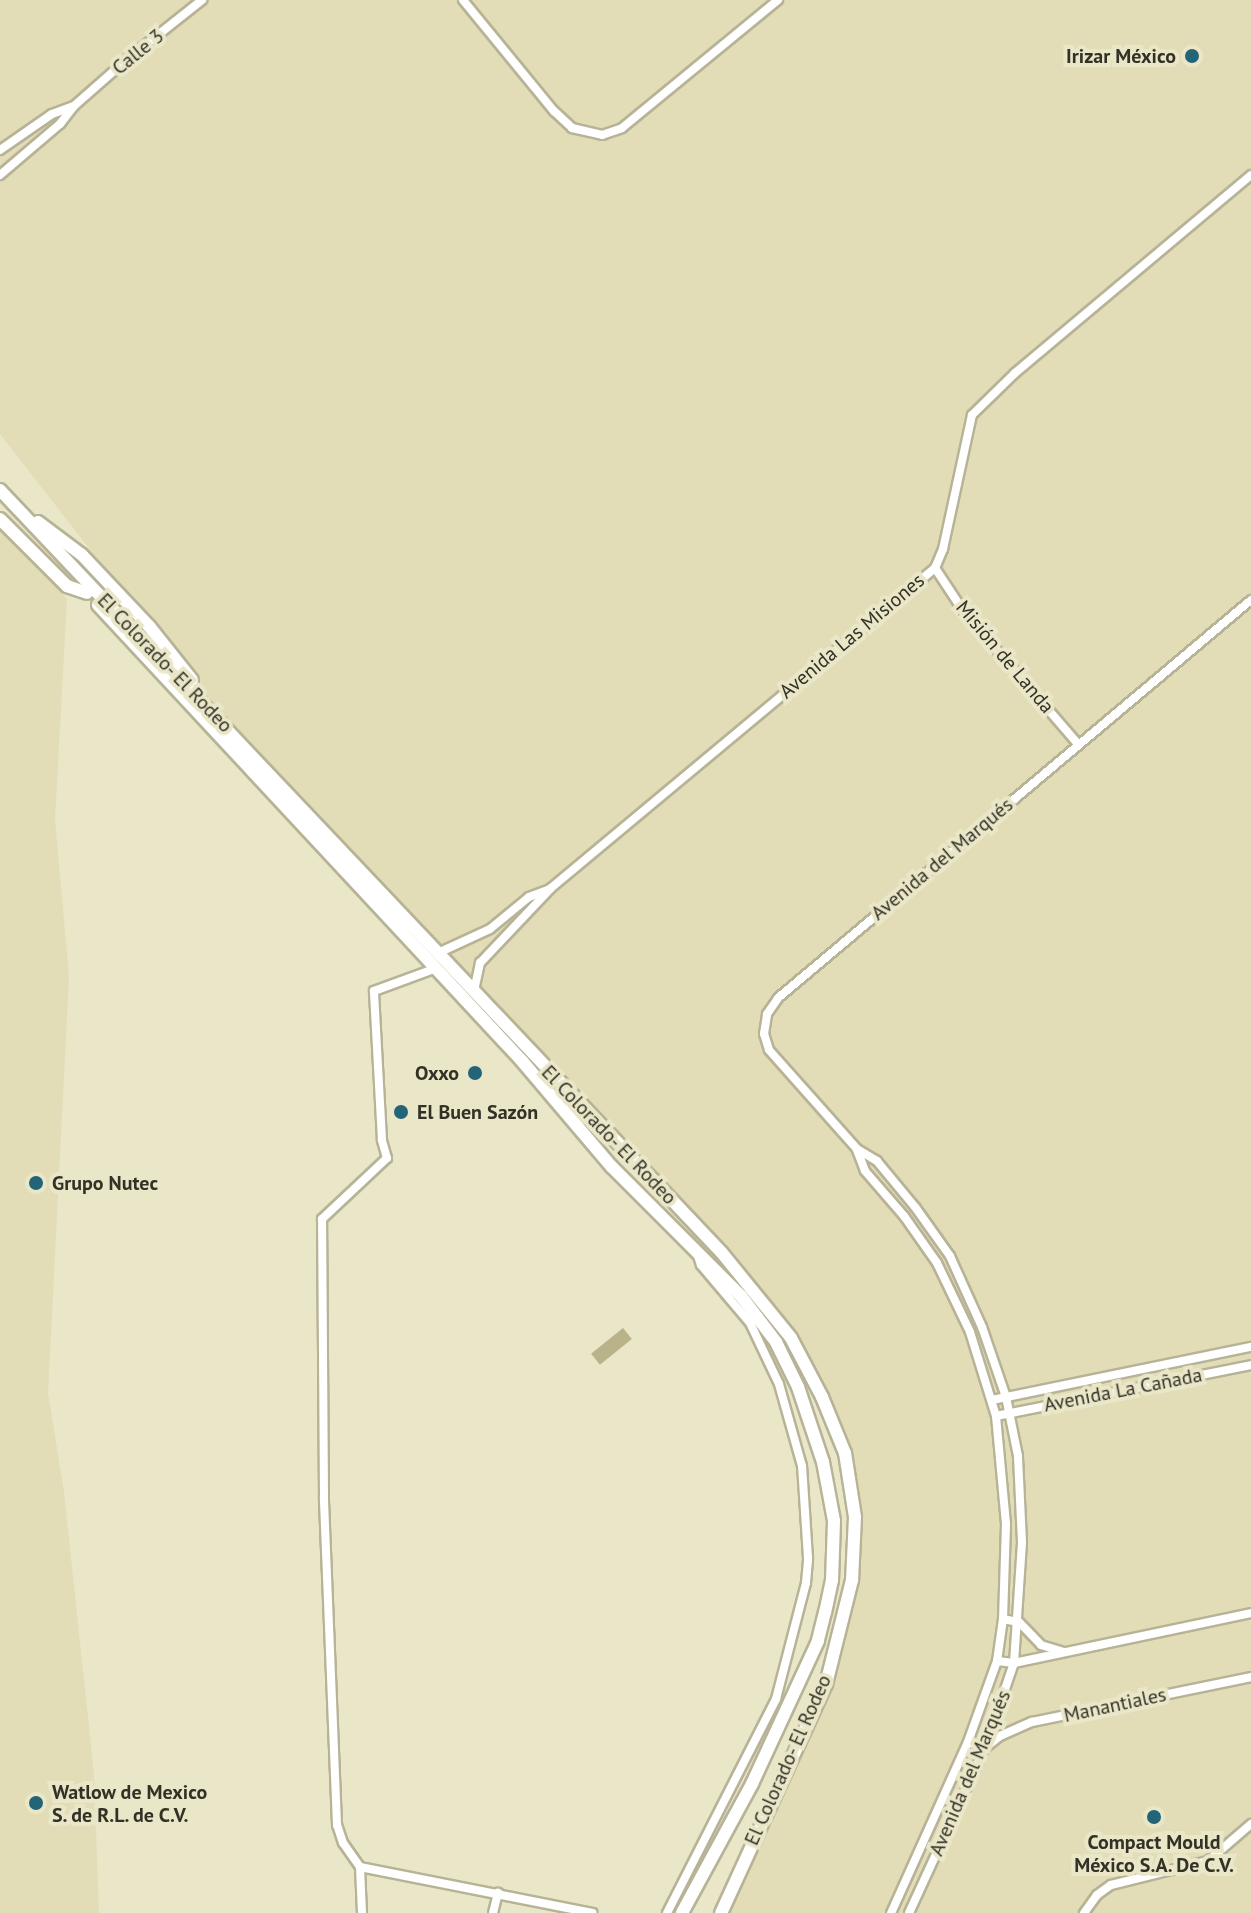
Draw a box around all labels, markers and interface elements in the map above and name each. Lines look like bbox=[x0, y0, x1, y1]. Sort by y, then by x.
street label: Calle 3 bbox=[107, 24, 169, 80]
place label: Irizar México bbox=[1066, 44, 1176, 68]
marker: Irizar México bbox=[1183, 47, 1201, 65]
street label: Avenida Las Misiones bbox=[775, 568, 929, 704]
street label: El Colorado- El Rodeo bbox=[92, 588, 238, 738]
street label: Misión de Landa bbox=[951, 596, 1059, 718]
street label: Avenida del Marqués bbox=[866, 793, 1018, 925]
street label: El Colorado- El Rodeo bbox=[536, 1060, 682, 1210]
place label: Oxxo bbox=[415, 1061, 459, 1085]
marker: Oxxo bbox=[466, 1064, 484, 1082]
place label: El Buen Sazón bbox=[417, 1100, 538, 1124]
marker: El Buen Sazón bbox=[392, 1103, 410, 1121]
place label: Grupo Nutec bbox=[52, 1171, 158, 1195]
marker: Grupo Nutec bbox=[27, 1174, 45, 1192]
street label: Avenida La Cañada bbox=[1042, 1363, 1204, 1417]
street label: El Colorado- El Rodeo bbox=[739, 1670, 837, 1850]
street label: Manantiales bbox=[1062, 1682, 1168, 1728]
street label: Avenida del Marqués bbox=[924, 1687, 1016, 1859]
place label: Watlow de Mexico S. de R.L. de C.V. bbox=[52, 1780, 208, 1827]
marker: Watlow de Mexico S. de R.L. de C.V. bbox=[27, 1794, 45, 1812]
marker: Compact Mould México S.A. De C.V. bbox=[1145, 1808, 1163, 1826]
place label: Compact Mould México S.A. De C.V. bbox=[1073, 1830, 1235, 1877]

